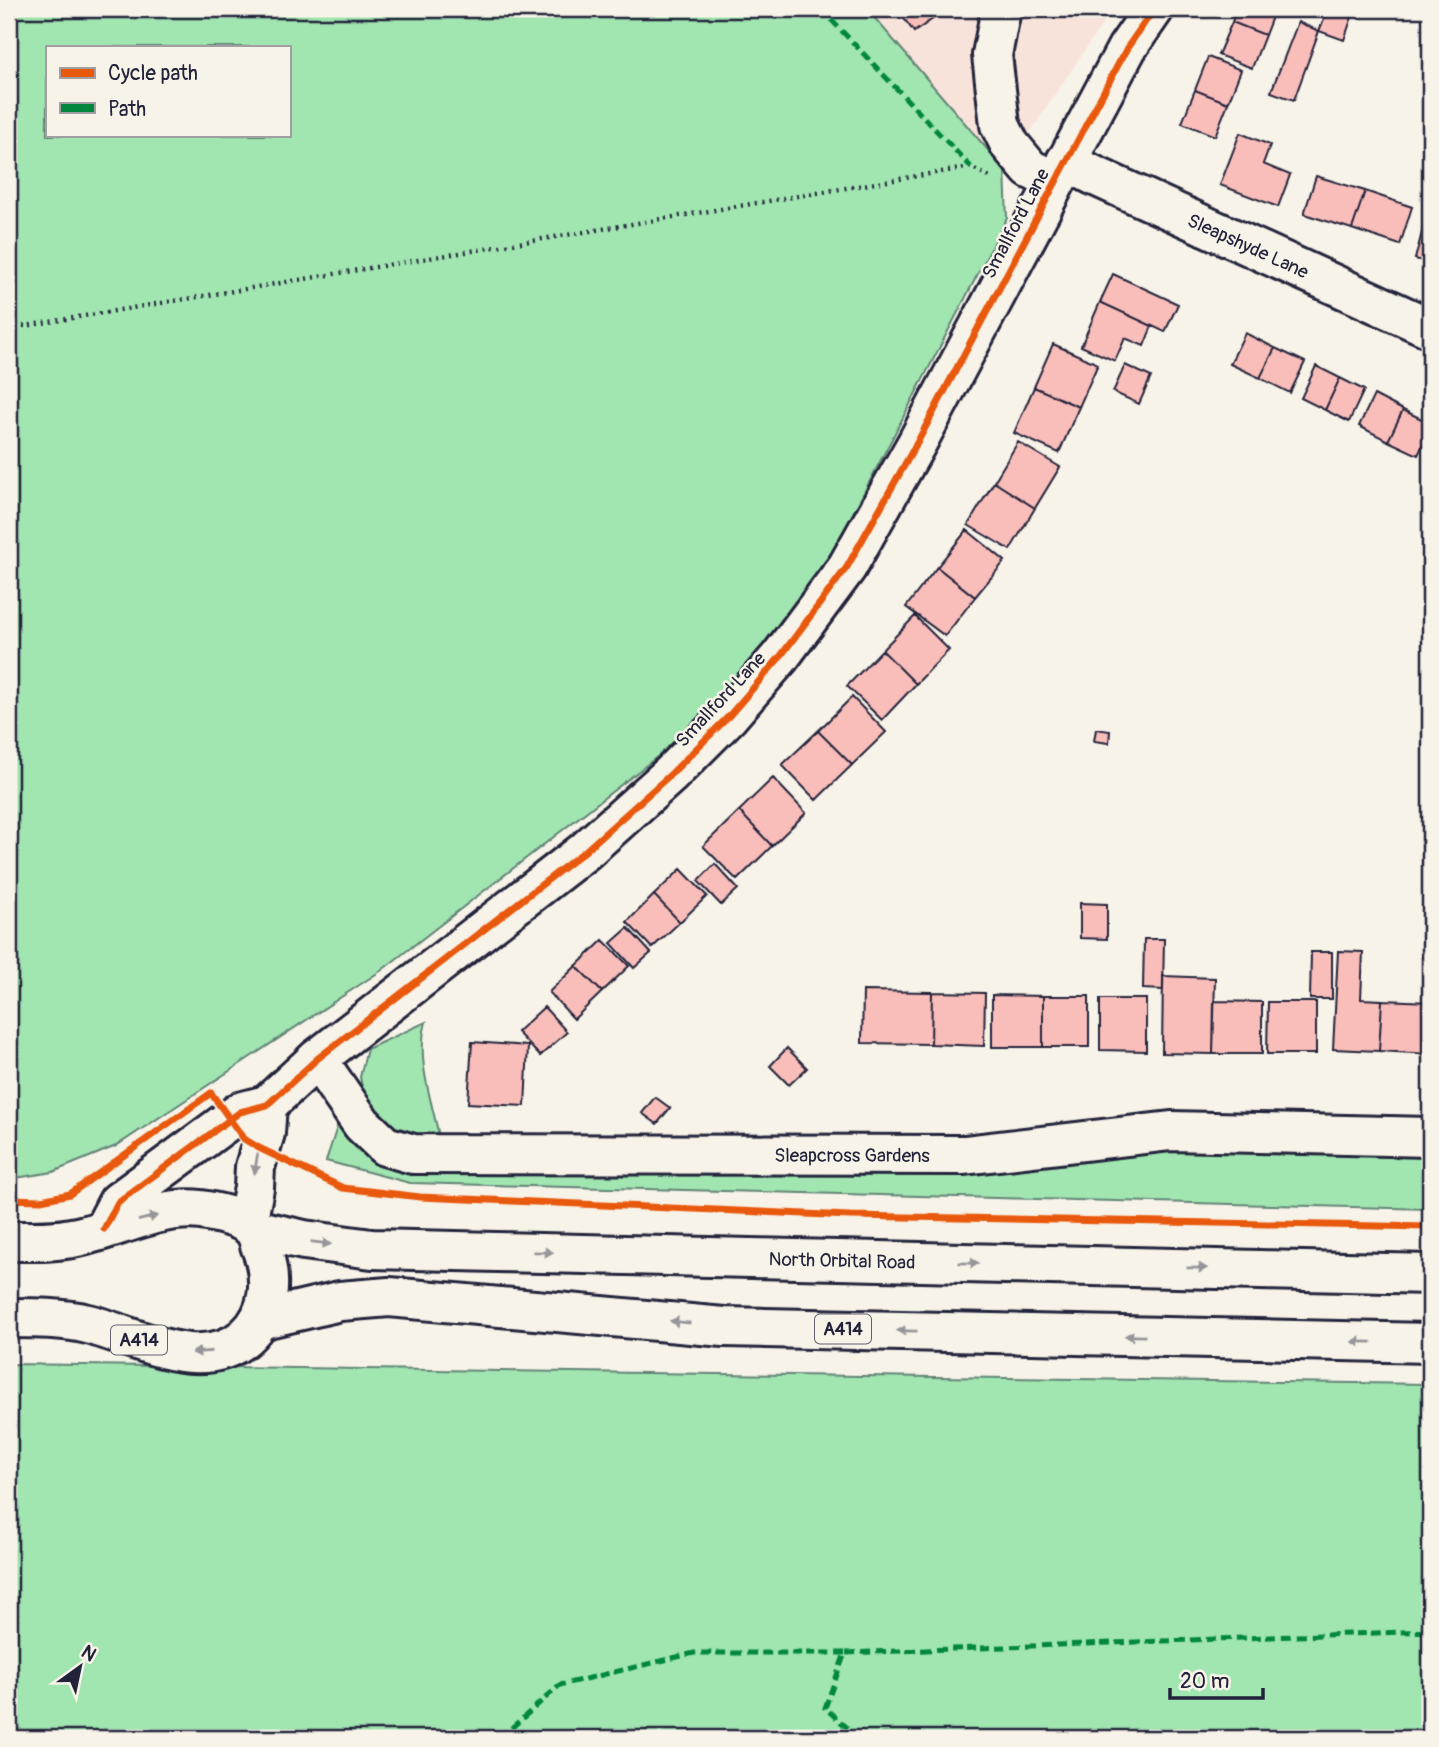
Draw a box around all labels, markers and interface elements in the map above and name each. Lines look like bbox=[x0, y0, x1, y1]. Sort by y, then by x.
legend bbox=[46, 46, 290, 136]
text: Cycle path bbox=[108, 60, 198, 87]
text: Path bbox=[108, 96, 146, 123]
street label: Smallford Lane bbox=[977, 164, 1055, 283]
street label: Sleapshyde Lane bbox=[1184, 209, 1313, 285]
street label: Smallford Lane bbox=[671, 647, 771, 752]
street label: Sleapcross Gardens bbox=[774, 1144, 930, 1168]
one-way arrow bbox=[250, 1153, 261, 1175]
one-way arrow bbox=[137, 1212, 159, 1223]
one-way arrow bbox=[310, 1237, 332, 1248]
one-way arrow bbox=[532, 1247, 554, 1258]
street label: North Orbital Road bbox=[768, 1247, 916, 1275]
one-way arrow bbox=[959, 1257, 981, 1268]
one-way arrow bbox=[1186, 1263, 1208, 1274]
road number: A414 bbox=[815, 1314, 871, 1344]
one-way arrow bbox=[669, 1316, 691, 1327]
road number: A414 bbox=[111, 1325, 167, 1354]
one-way arrow bbox=[896, 1325, 918, 1337]
one-way arrow bbox=[1123, 1331, 1145, 1342]
one-way arrow bbox=[1351, 1336, 1373, 1347]
one-way arrow bbox=[191, 1346, 213, 1357]
north arrow bbox=[46, 1632, 116, 1702]
text: N bbox=[77, 1640, 101, 1667]
scale bar bbox=[1170, 1656, 1262, 1700]
text: 20 m bbox=[1180, 1668, 1229, 1695]

